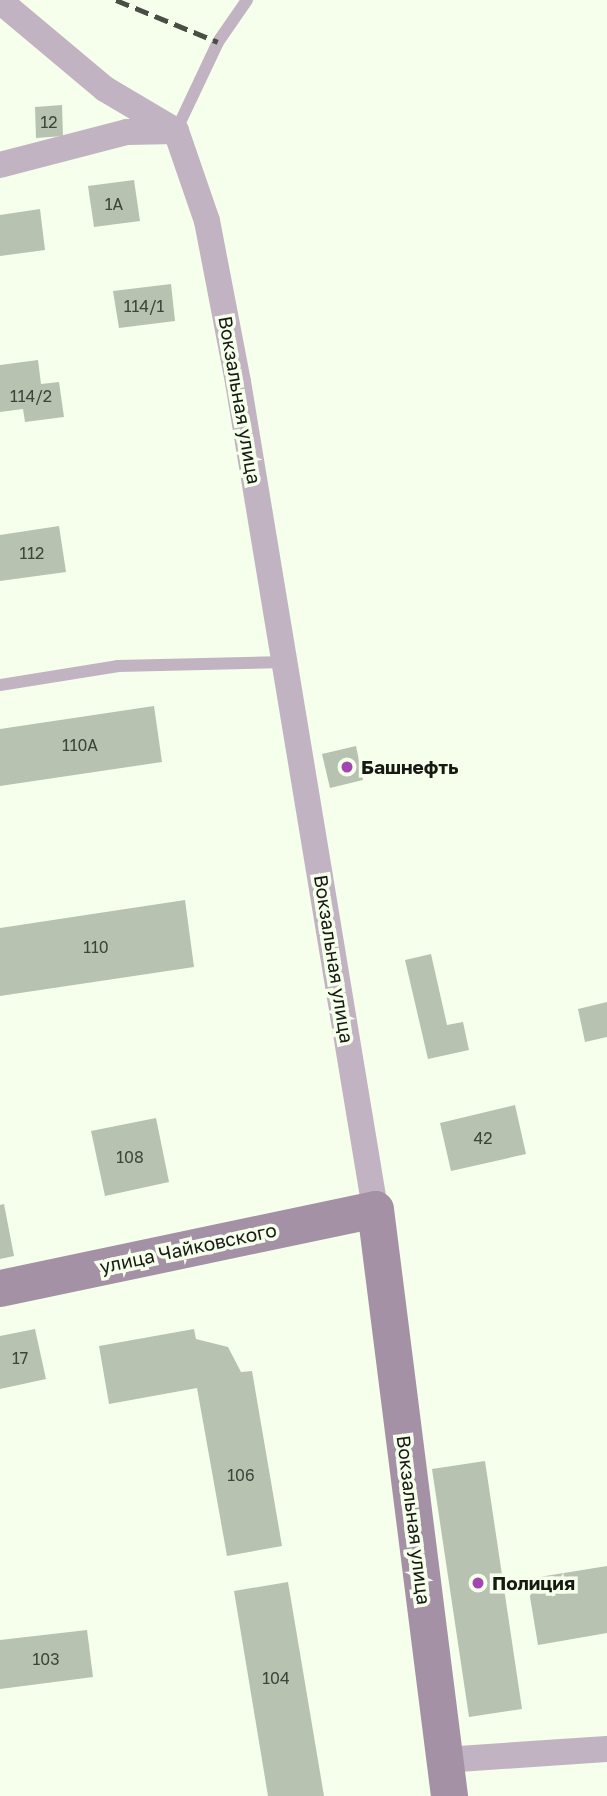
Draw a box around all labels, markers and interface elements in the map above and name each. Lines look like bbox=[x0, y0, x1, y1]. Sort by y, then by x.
house number: 12 bbox=[40, 112, 58, 132]
house number: 1А bbox=[105, 194, 123, 214]
house number: 114/1 bbox=[124, 296, 164, 316]
street label: Вокзальная улица bbox=[214, 314, 266, 486]
house number: 114/2 bbox=[10, 386, 52, 406]
house number: 112 bbox=[20, 543, 44, 563]
house number: 110А bbox=[62, 735, 98, 755]
place label: Башнефть bbox=[361, 756, 458, 778]
marker: Башнефть bbox=[339, 759, 355, 775]
street label: Вокзальная улица bbox=[309, 873, 359, 1045]
house number: 110 bbox=[83, 937, 109, 957]
house number: 42 bbox=[473, 1128, 493, 1148]
house number: 108 bbox=[116, 1147, 144, 1167]
street label: улица Чайковского bbox=[97, 1218, 279, 1278]
house number: 17 bbox=[12, 1348, 28, 1368]
street label: Вокзальная улица bbox=[392, 1434, 436, 1606]
house number: 106 bbox=[227, 1465, 255, 1485]
place label: Полиция bbox=[492, 1572, 575, 1594]
marker: Полиция bbox=[470, 1575, 486, 1591]
house number: 103 bbox=[32, 1649, 60, 1669]
house number: 104 bbox=[262, 1668, 290, 1688]

